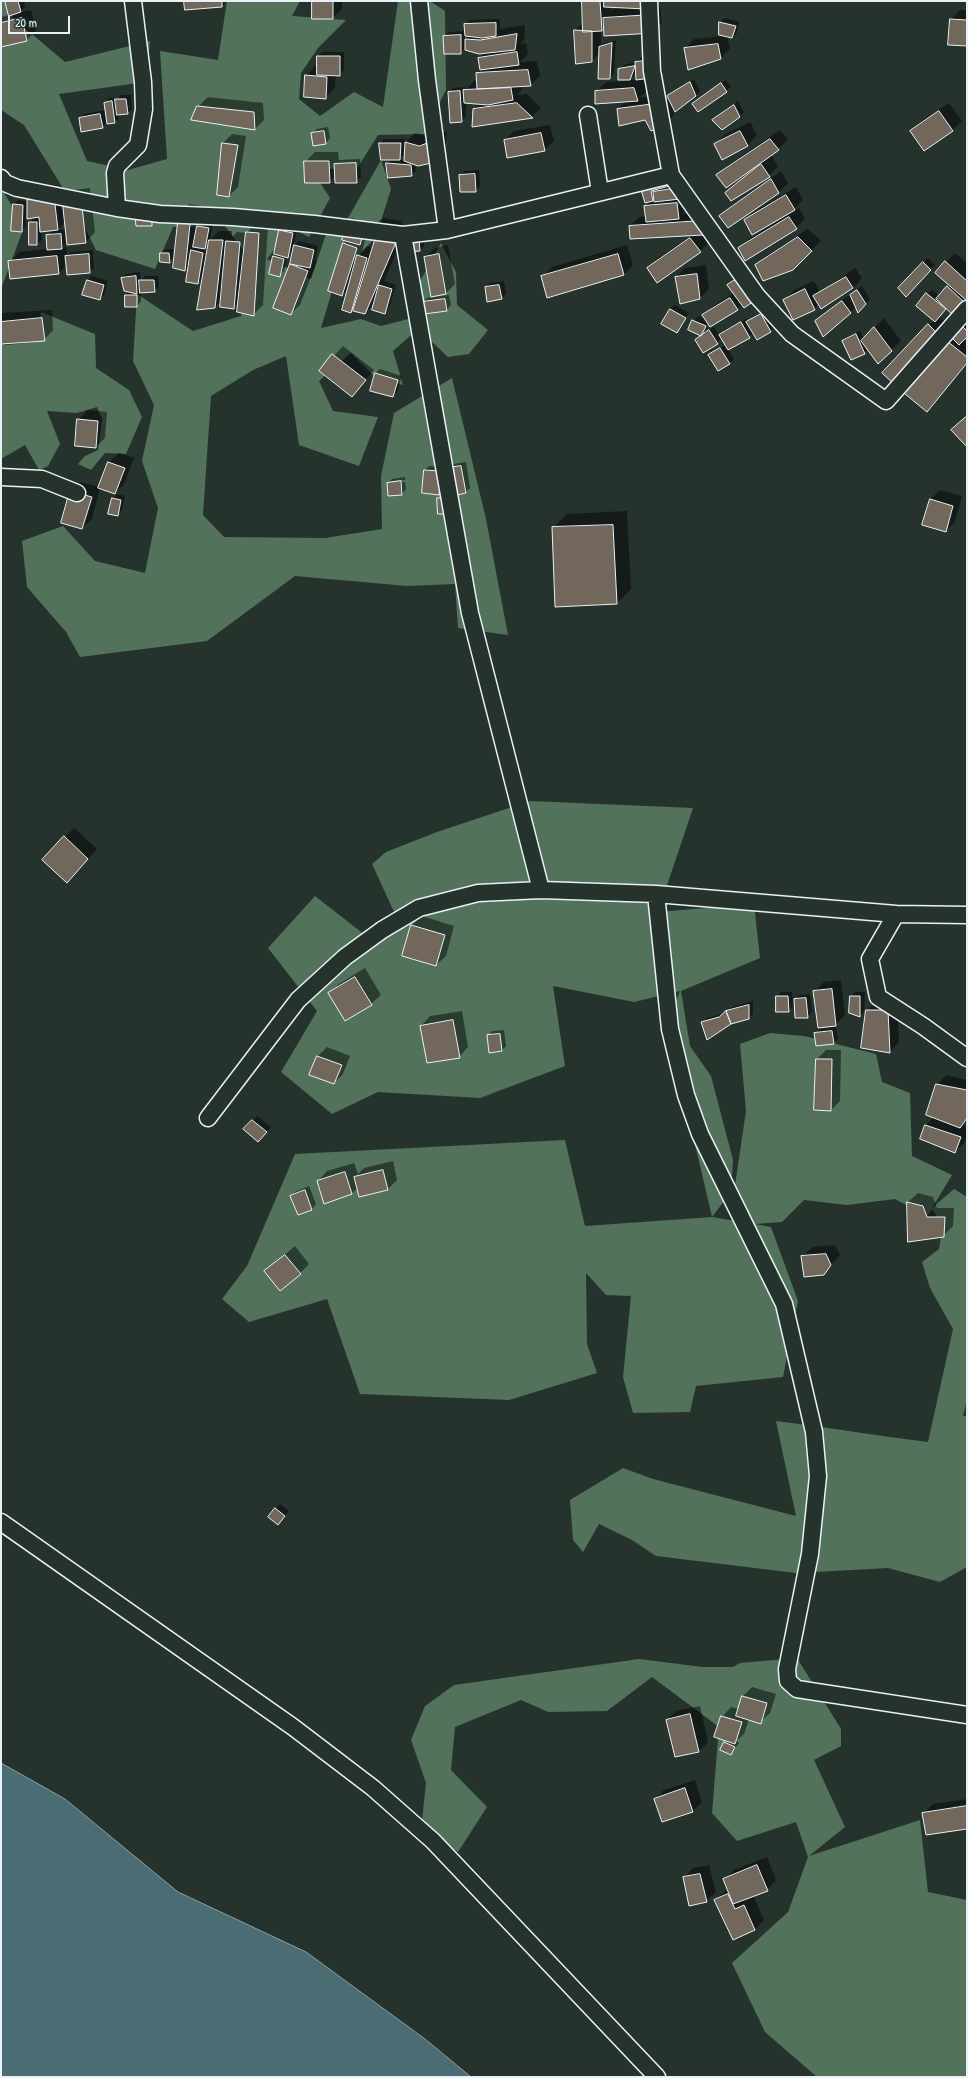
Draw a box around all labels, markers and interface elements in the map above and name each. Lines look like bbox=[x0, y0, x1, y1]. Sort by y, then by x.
scale bar bbox=[10, 8, 72, 34]
text: 20 m bbox=[15, 14, 37, 31]

